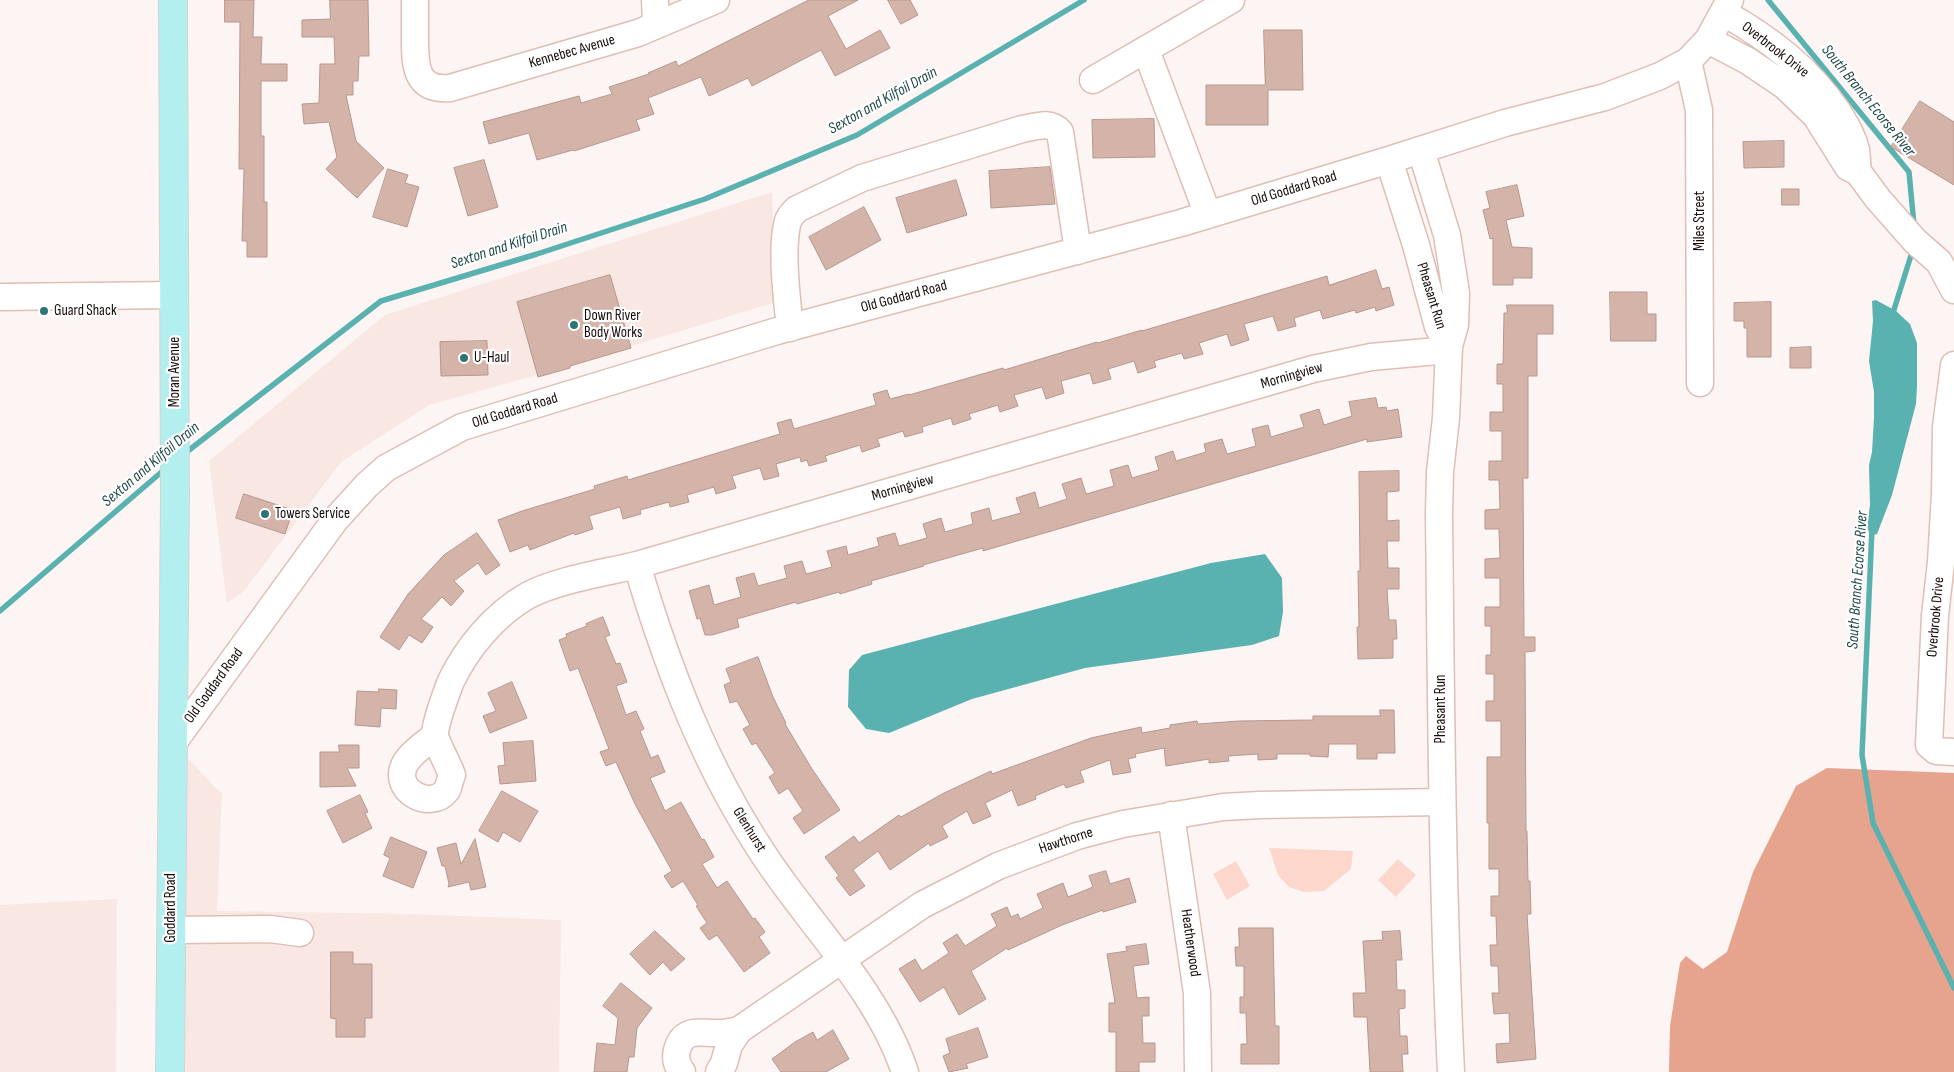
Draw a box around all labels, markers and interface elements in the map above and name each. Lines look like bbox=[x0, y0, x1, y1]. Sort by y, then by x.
street label: Overbrook Drive bbox=[1738, 18, 1812, 82]
street label: Kennebec Avenue bbox=[527, 31, 617, 73]
water label: South Branch Ecorse River bbox=[1817, 41, 1919, 161]
water label: Sexton and Kilfoil Drain bbox=[825, 63, 941, 139]
street label: Old Goddard Road bbox=[1249, 167, 1339, 211]
street label: Miles Street bbox=[1691, 191, 1709, 251]
water label: Sexton and Kilfoil Drain bbox=[448, 218, 570, 274]
street label: Pheasant Run bbox=[1412, 260, 1450, 332]
street label: Old Goddard Road bbox=[859, 277, 949, 317]
place label: Guard Shack bbox=[54, 302, 117, 320]
marker: Guard Shack bbox=[38, 305, 50, 317]
place label: Down River Body Works bbox=[584, 307, 642, 342]
marker: Down River Body Works bbox=[568, 319, 580, 331]
street label: Moran Avenue bbox=[166, 337, 184, 407]
place label: U-Haul bbox=[474, 349, 509, 367]
marker: U-Haul bbox=[458, 352, 470, 364]
street label: Morningview bbox=[1259, 359, 1325, 393]
street label: Old Goddard Road bbox=[470, 389, 560, 433]
water label: Sexton and Kilfoil Drain bbox=[98, 419, 204, 511]
street label: Morningview bbox=[870, 471, 936, 505]
place label: Towers Service bbox=[275, 505, 350, 523]
marker: Towers Service bbox=[259, 508, 271, 520]
water label: South Branch Ecorse River bbox=[1844, 510, 1872, 650]
street label: Overbrook Drive bbox=[1924, 576, 1948, 658]
street label: Old Goddard Road bbox=[181, 645, 247, 727]
street label: Pheasant Run bbox=[1432, 675, 1450, 743]
street label: Glenhurst bbox=[728, 804, 770, 856]
street label: Hawthorne bbox=[1037, 824, 1095, 858]
street label: Goddard Road bbox=[162, 873, 180, 943]
street label: Heatherwood bbox=[1176, 908, 1204, 978]

